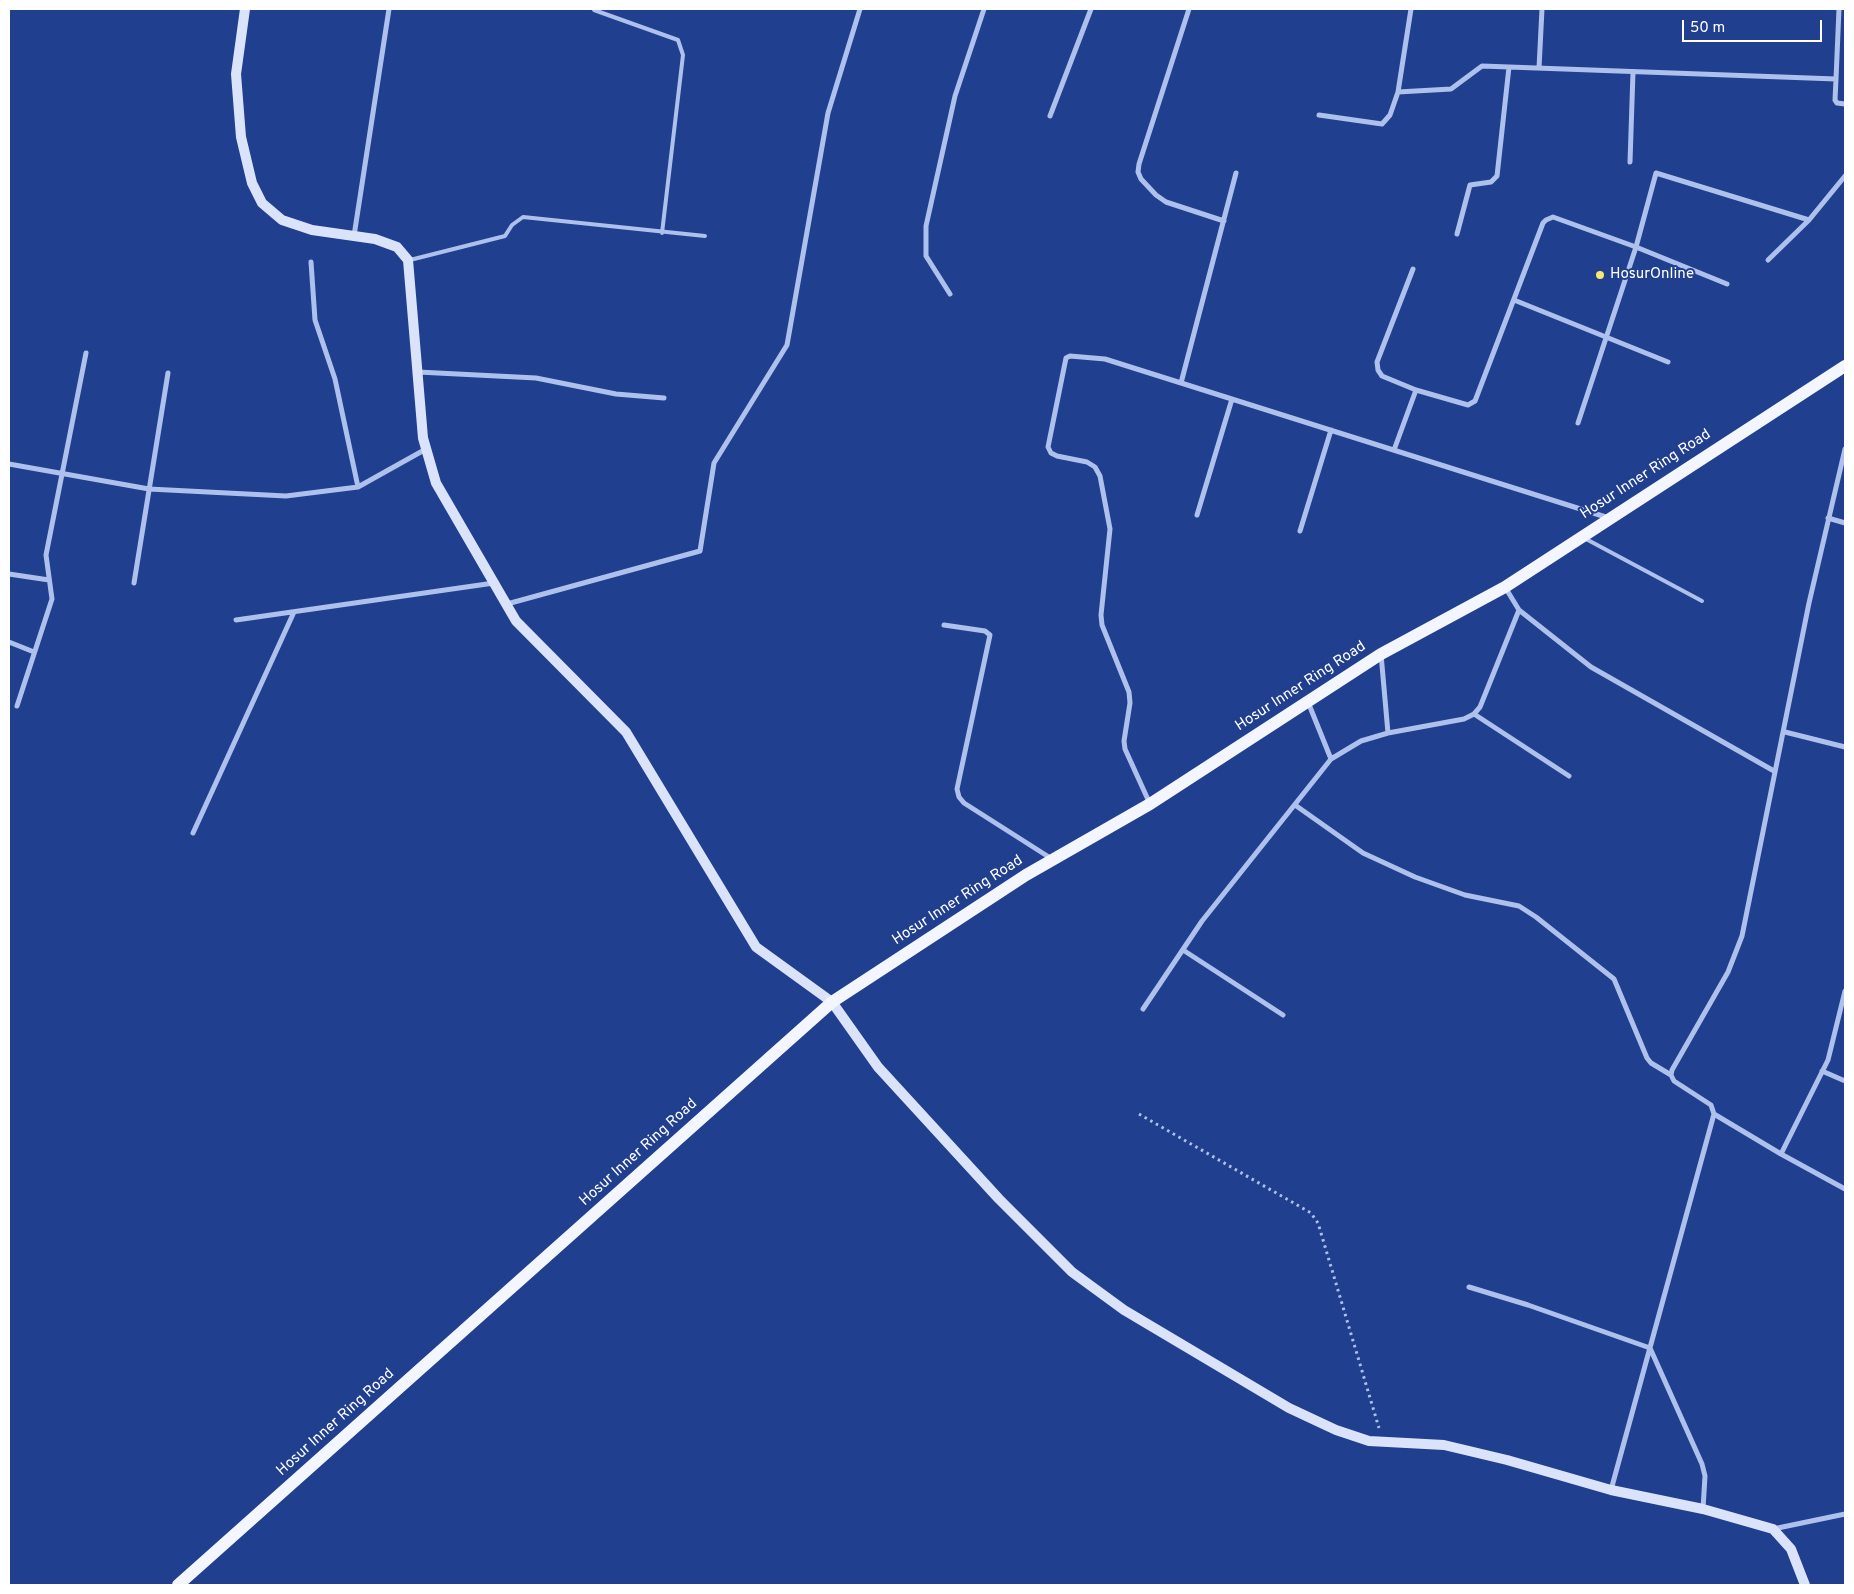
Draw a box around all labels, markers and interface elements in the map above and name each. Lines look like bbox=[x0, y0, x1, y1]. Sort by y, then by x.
scale bar bbox=[1684, 10, 1824, 42]
text: 50 m bbox=[1690, 19, 1725, 38]
place label: HosurOnline bbox=[1610, 266, 1694, 284]
marker: HosurOnline bbox=[1594, 269, 1606, 281]
street label: Hosur Inner Ring Road bbox=[1577, 426, 1715, 524]
street label: Hosur Inner Ring Road bbox=[1232, 638, 1370, 736]
street label: Hosur Inner Ring Road bbox=[889, 852, 1027, 950]
street label: Hosur Inner Ring Road bbox=[577, 1096, 701, 1210]
street label: Hosur Inner Ring Road bbox=[274, 1366, 398, 1480]

